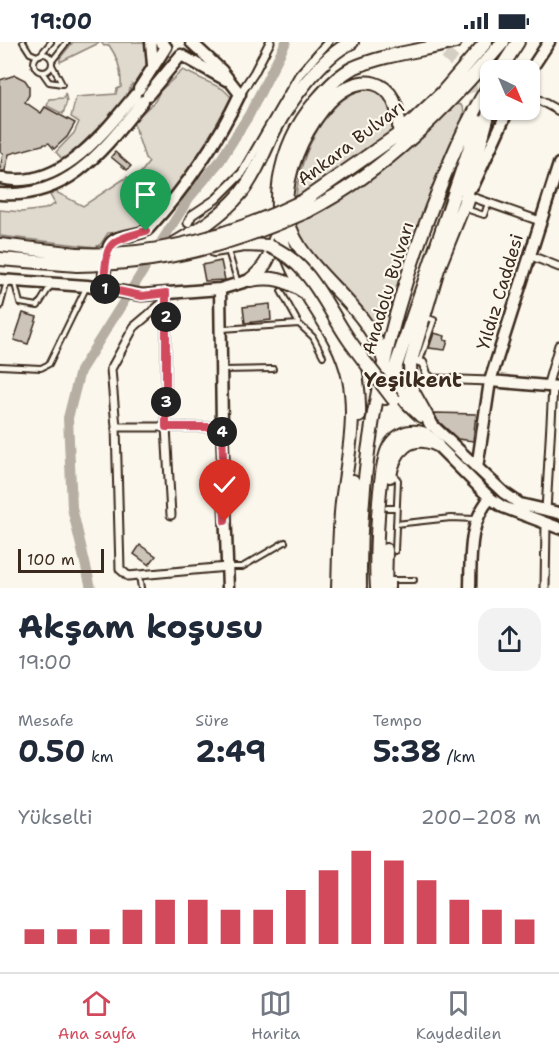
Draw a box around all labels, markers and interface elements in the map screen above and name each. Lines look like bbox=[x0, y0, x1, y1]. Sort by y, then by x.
text: 19:00 bbox=[30, 7, 92, 36]
north arrow bbox=[480, 60, 540, 120]
map controls bbox=[480, 60, 540, 120]
street label: Ankara Bulvarı bbox=[292, 95, 410, 191]
pin bbox=[120, 169, 171, 231]
icon: arrive bbox=[129, 178, 162, 211]
street label: Anadolu Bulvarı bbox=[356, 219, 420, 357]
street label: Yıldız Caddesi bbox=[471, 231, 529, 353]
pin: 1 bbox=[90, 274, 120, 304]
text: 1 bbox=[101, 278, 109, 299]
pin: 2 bbox=[151, 302, 181, 332]
text: 2 bbox=[160, 306, 172, 327]
district label: Yeşilkent bbox=[364, 366, 462, 394]
pin: 3 bbox=[151, 387, 181, 417]
text: 3 bbox=[160, 391, 172, 412]
pin: 4 bbox=[207, 417, 237, 447]
text: 4 bbox=[216, 421, 228, 442]
pin bbox=[199, 459, 250, 521]
icon: check bbox=[208, 468, 241, 501]
scale bar bbox=[18, 546, 104, 574]
text: 100 m bbox=[27, 549, 75, 570]
text: Akşam koşusu bbox=[18, 604, 264, 649]
button: share bbox=[478, 608, 541, 671]
text: 19:00 bbox=[18, 649, 72, 675]
text: Mesafe bbox=[18, 710, 74, 731]
text: Süre bbox=[195, 710, 229, 731]
text: Tempo bbox=[373, 710, 422, 731]
text: 0.50 bbox=[18, 731, 85, 772]
text: 2:49 bbox=[195, 731, 266, 772]
text: 5:38 bbox=[373, 731, 441, 772]
text: km bbox=[85, 746, 114, 767]
text: /km bbox=[441, 746, 475, 767]
text: Yükselti bbox=[18, 804, 93, 830]
text: 200–208 m bbox=[421, 804, 541, 830]
tab: Ana sayfa bbox=[58, 987, 136, 1044]
tab: Harita bbox=[251, 987, 300, 1044]
tab: Kaydedilen bbox=[416, 987, 501, 1044]

